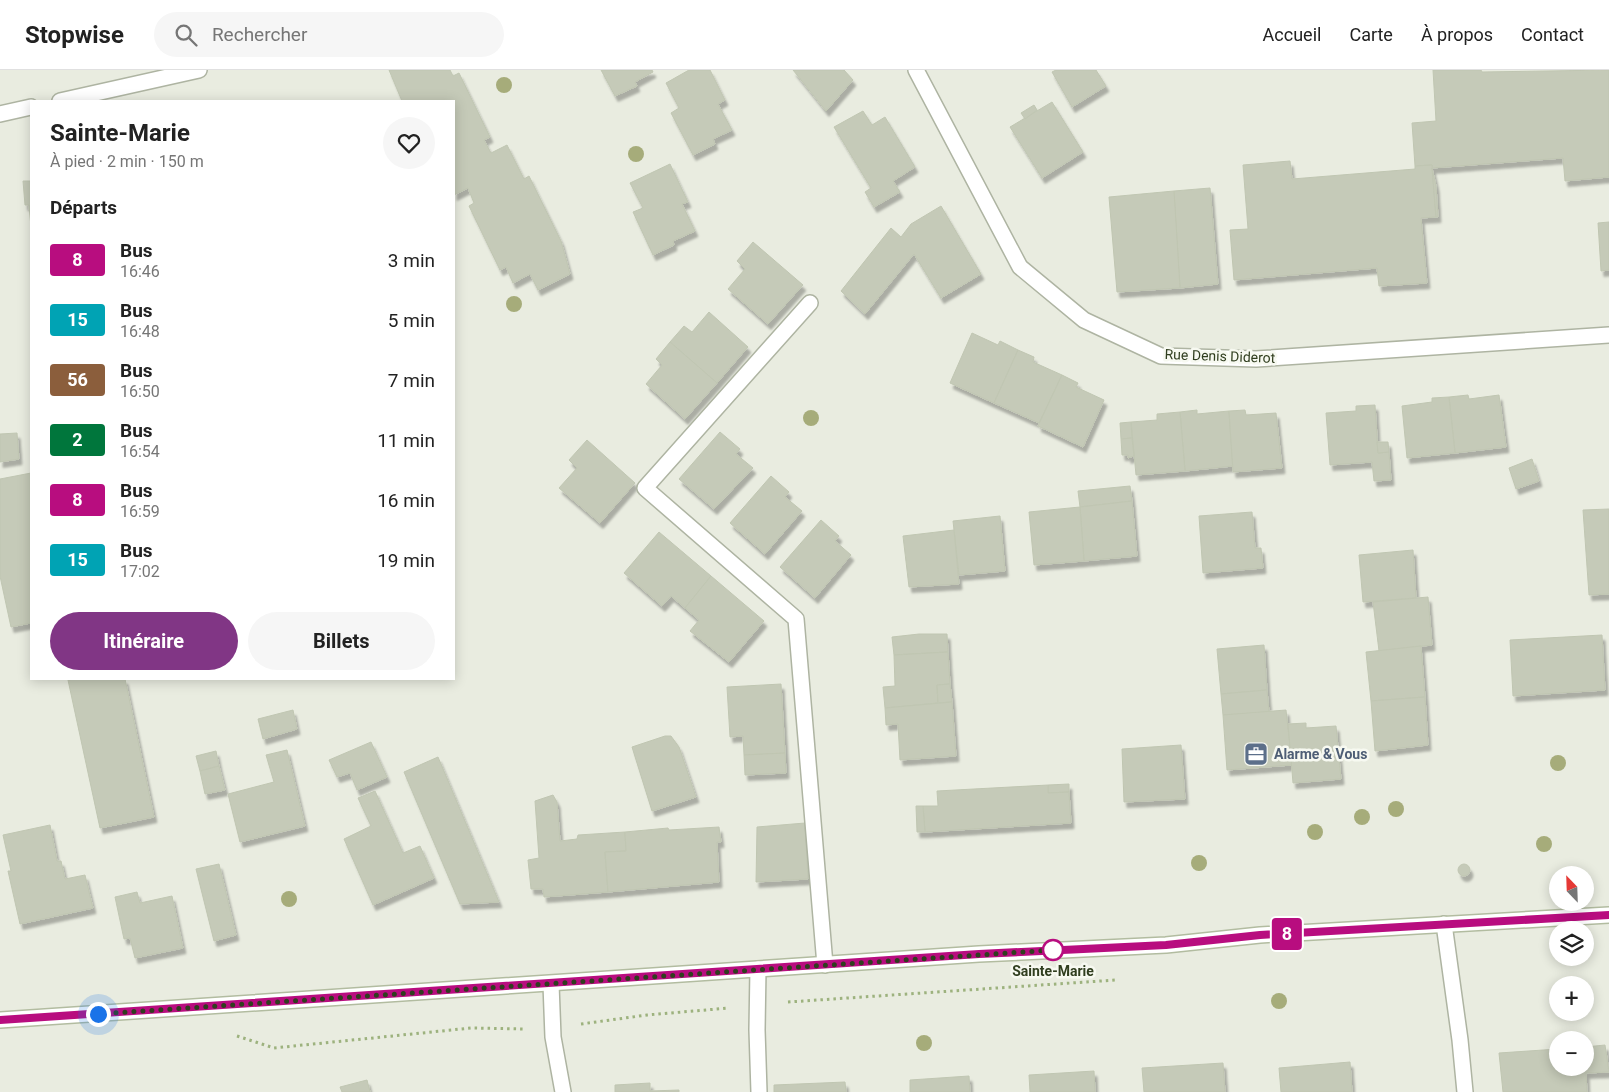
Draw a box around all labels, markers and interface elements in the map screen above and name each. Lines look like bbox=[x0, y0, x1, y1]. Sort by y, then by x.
search box bbox=[154, 12, 504, 57]
text: Stopwise bbox=[25, 21, 124, 49]
icon: search bbox=[172, 21, 200, 49]
text: Rechercher bbox=[212, 23, 307, 46]
text: Accueil bbox=[1263, 24, 1321, 45]
text: Carte bbox=[1349, 24, 1393, 45]
text: À propos bbox=[1421, 24, 1493, 45]
text: Contact bbox=[1521, 24, 1584, 45]
button: heart bbox=[383, 117, 435, 169]
text: Sainte-Marie bbox=[50, 119, 190, 147]
text: À pied · 2 min · 150 m bbox=[50, 152, 204, 171]
text: Départs bbox=[50, 196, 117, 219]
text: Bus bbox=[120, 239, 153, 262]
text: 8 bbox=[72, 249, 83, 270]
text: 3 min bbox=[388, 249, 435, 272]
text: 16:46 bbox=[120, 262, 160, 281]
text: Bus bbox=[120, 299, 153, 322]
text: 15 bbox=[67, 309, 88, 330]
text: 5 min bbox=[388, 309, 435, 332]
text: 16:48 bbox=[120, 322, 160, 341]
street label: Rue Denis Diderot bbox=[1164, 346, 1276, 366]
text: Bus bbox=[120, 359, 153, 382]
text: 56 bbox=[67, 369, 88, 390]
text: 7 min bbox=[388, 369, 435, 392]
text: 16:50 bbox=[120, 382, 160, 401]
text: Bus bbox=[120, 419, 153, 442]
text: 2 bbox=[72, 429, 83, 450]
text: 11 min bbox=[377, 429, 435, 452]
text: 16:54 bbox=[120, 442, 160, 461]
text: Bus bbox=[120, 479, 153, 502]
text: 8 bbox=[72, 489, 83, 510]
text: 16 min bbox=[377, 489, 435, 512]
text: 16:59 bbox=[120, 502, 160, 521]
text: Bus bbox=[120, 539, 153, 562]
text: 15 bbox=[67, 549, 88, 570]
text: 19 min bbox=[377, 549, 435, 572]
text: 17:02 bbox=[120, 562, 160, 581]
button: Itinéraire bbox=[50, 612, 238, 670]
button: Billets bbox=[248, 612, 435, 670]
office icon: Alarme & Vous bbox=[1243, 741, 1269, 767]
place label: Alarme & Vous bbox=[1274, 746, 1367, 762]
north arrow bbox=[1549, 866, 1594, 911]
map controls bbox=[1549, 866, 1594, 1076]
line badge: 8 bbox=[1271, 918, 1303, 950]
button: layers bbox=[1549, 921, 1594, 966]
text: 8 bbox=[1282, 923, 1292, 944]
marker: Sainte-Marie bbox=[1042, 939, 1064, 961]
place label: Sainte-Marie bbox=[1012, 963, 1094, 979]
button: + bbox=[1549, 976, 1594, 1021]
your location bbox=[86, 1002, 111, 1027]
button: − bbox=[1549, 1031, 1594, 1076]

